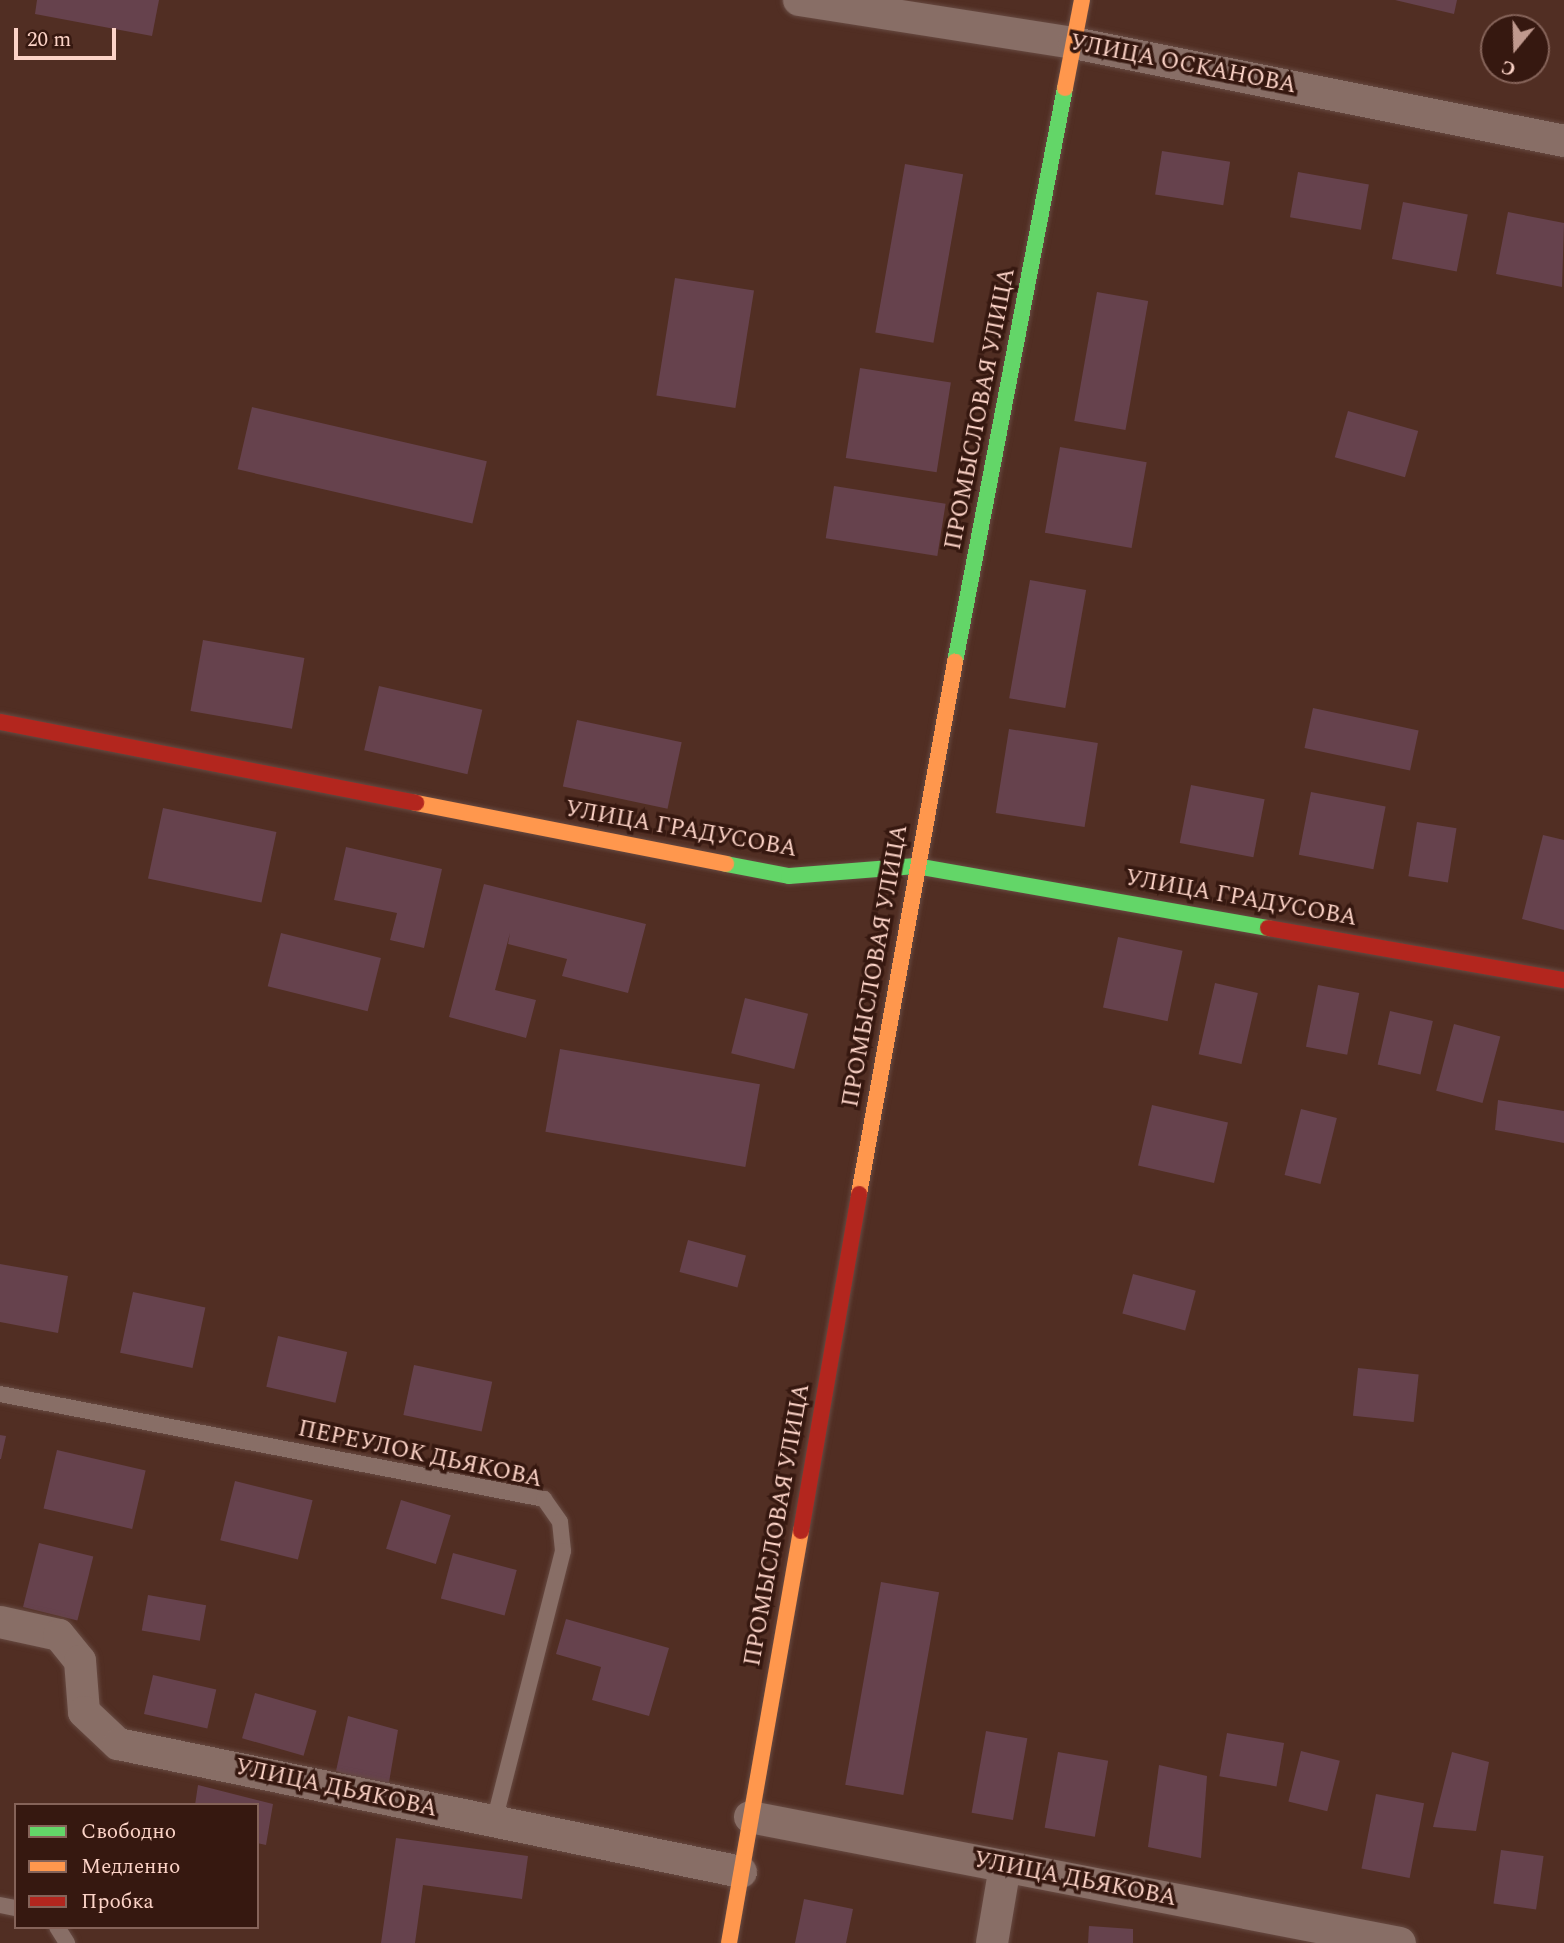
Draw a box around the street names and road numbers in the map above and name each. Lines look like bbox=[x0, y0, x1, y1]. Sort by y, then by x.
street label: УЛИЦА ОСКАНОВА bbox=[1068, 30, 1298, 100]
street label: ПРОМЫСЛОВАЯ УЛИЦА bbox=[940, 266, 1022, 552]
street label: УЛИЦА ГРАДУСОВА bbox=[563, 796, 799, 864]
street label: ПРОМЫСЛОВАЯ УЛИЦА bbox=[838, 822, 914, 1110]
street label: УЛИЦА ГРАДУСОВА bbox=[1123, 865, 1359, 933]
street label: ПРОМЫСЛОВАЯ УЛИЦА bbox=[740, 1381, 816, 1669]
street label: ПЕРЕУЛОК ДЬЯКОВА bbox=[295, 1416, 545, 1494]
street label: УЛИЦА ДЬЯКОВА bbox=[233, 1754, 439, 1824]
street label: УЛИЦА ДЬЯКОВА bbox=[971, 1847, 1179, 1913]

